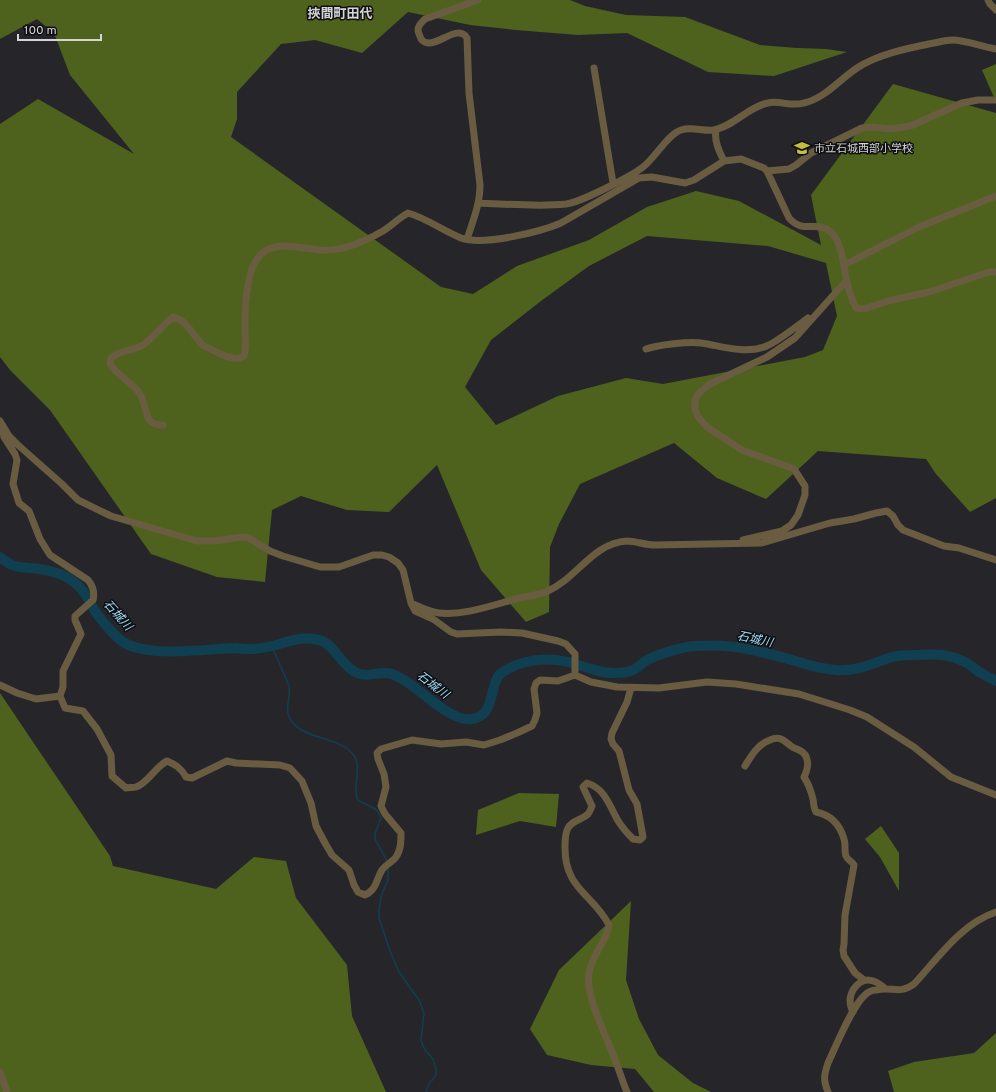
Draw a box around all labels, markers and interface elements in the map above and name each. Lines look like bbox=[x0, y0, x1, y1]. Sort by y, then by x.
district label: 挾間町田代 bbox=[307, 6, 373, 23]
scale bar bbox=[18, 16, 101, 42]
text: 100 m bbox=[24, 23, 57, 39]
school or university icon: 市立石城西部小学校 bbox=[793, 139, 811, 157]
place label: 市立石城西部小学校 bbox=[814, 142, 913, 156]
water label: 石城川 bbox=[99, 597, 137, 636]
water label: 石城川 bbox=[736, 628, 776, 652]
water label: 石城川 bbox=[413, 669, 453, 704]

